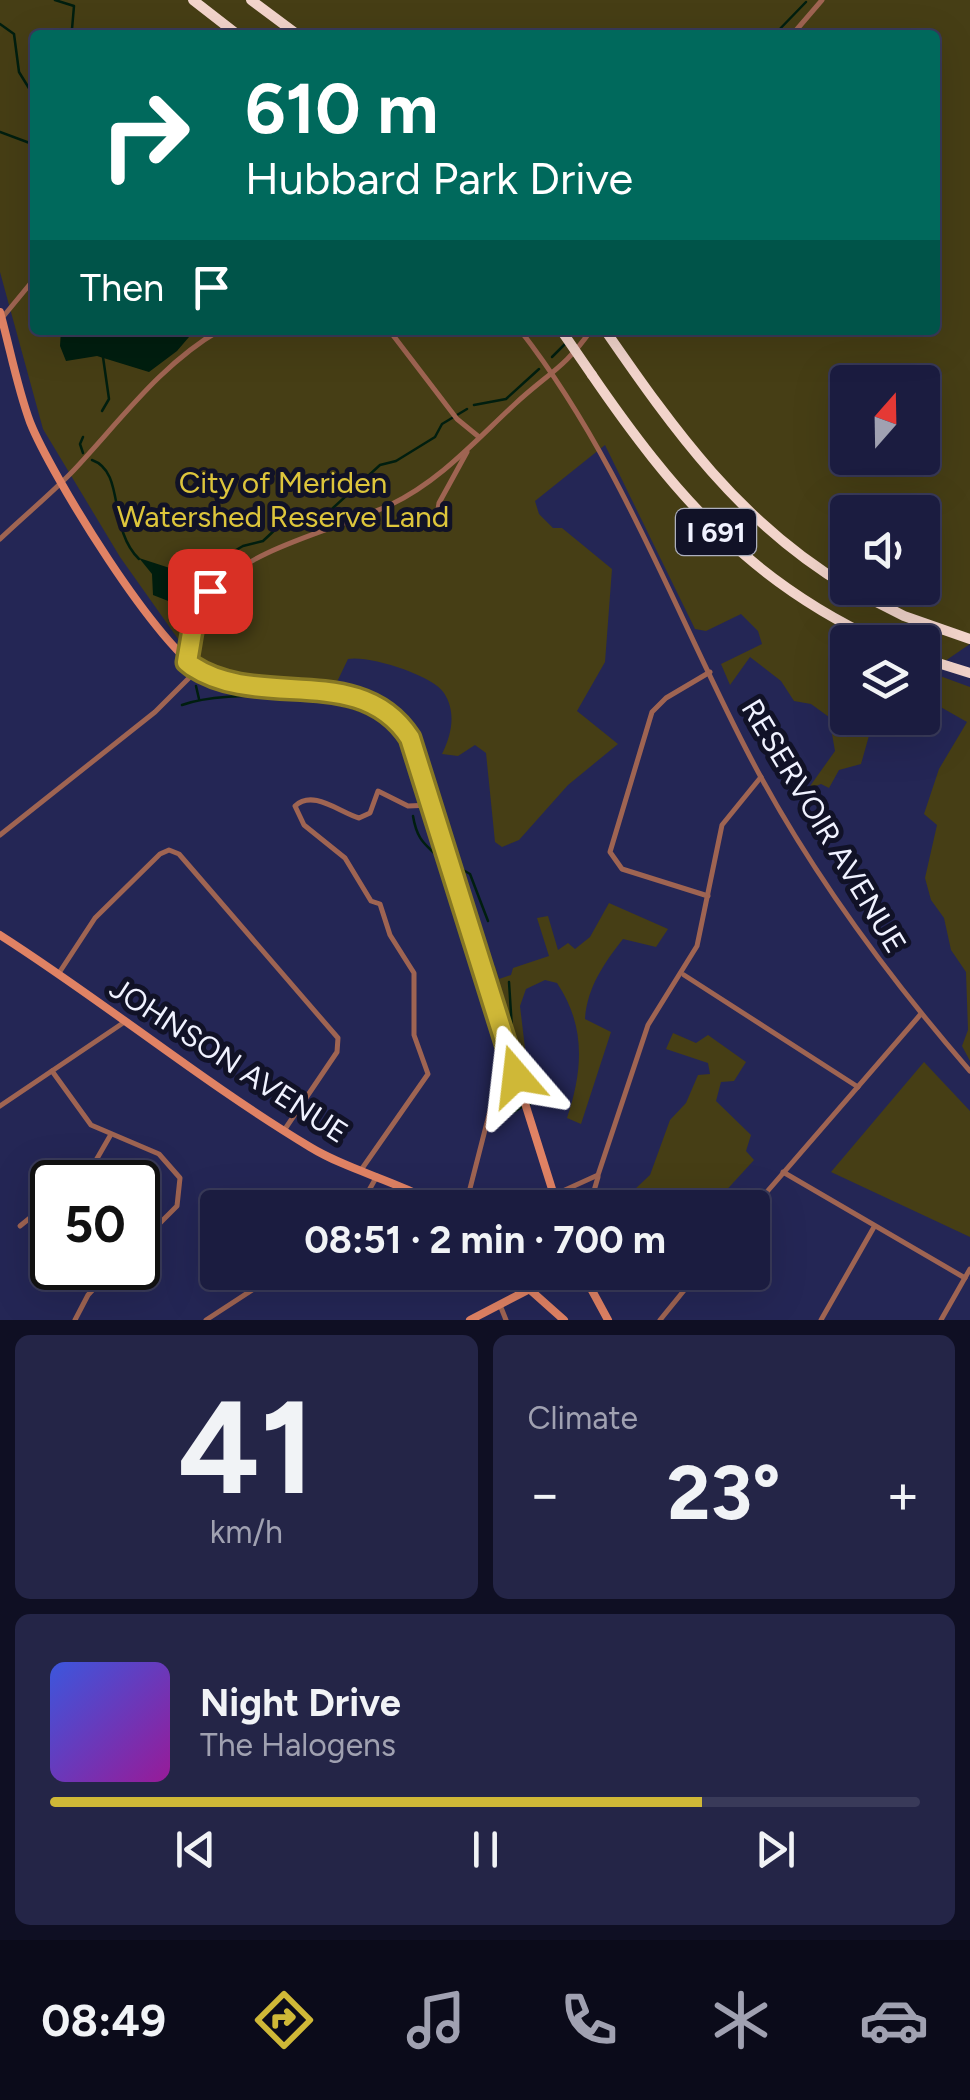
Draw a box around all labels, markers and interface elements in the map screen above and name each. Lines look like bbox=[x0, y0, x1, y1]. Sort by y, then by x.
text: 610 m bbox=[245, 66, 438, 151]
icon: right bbox=[80, 70, 210, 200]
text: Hubbard Park Drive bbox=[245, 151, 633, 205]
icon: arrive bbox=[184, 260, 239, 315]
text: Then bbox=[80, 265, 164, 311]
north arrow bbox=[830, 365, 940, 475]
map controls bbox=[830, 365, 940, 735]
park label: City of Meriden Watershed Reserve Land bbox=[117, 464, 449, 535]
button: sound bbox=[830, 495, 940, 605]
road number: I 691 bbox=[676, 509, 756, 555]
pin bbox=[168, 549, 253, 634]
icon: arrive bbox=[183, 564, 238, 619]
button: layers bbox=[830, 625, 940, 735]
street label: RESERVOIR AVENUE bbox=[734, 692, 914, 960]
street label: JOHNSON AVENUE bbox=[103, 969, 355, 1151]
position arrow bbox=[464, 1024, 568, 1128]
speed limit sign: 50 bbox=[30, 1160, 160, 1290]
text: 08:51 · 2 min · 700 m bbox=[304, 1217, 666, 1263]
text: 41 bbox=[178, 1370, 315, 1526]
text: Climate bbox=[528, 1399, 638, 1437]
text: 23° bbox=[667, 1448, 780, 1538]
text: − bbox=[528, 1461, 562, 1527]
text: + bbox=[886, 1461, 920, 1527]
text: km/h bbox=[210, 1513, 283, 1551]
text: Night Drive bbox=[200, 1680, 401, 1726]
text: The Halogens bbox=[200, 1726, 396, 1764]
icon: previous bbox=[168, 1822, 223, 1877]
icon: pause bbox=[458, 1822, 513, 1877]
icon: next bbox=[748, 1822, 803, 1877]
icon: directions bbox=[249, 1985, 319, 2055]
icon: music bbox=[401, 1985, 471, 2055]
icon: phone bbox=[554, 1985, 624, 2055]
icon: climate bbox=[706, 1985, 776, 2055]
icon: car bbox=[859, 1985, 929, 2055]
text: 08:49 bbox=[41, 1993, 166, 2047]

